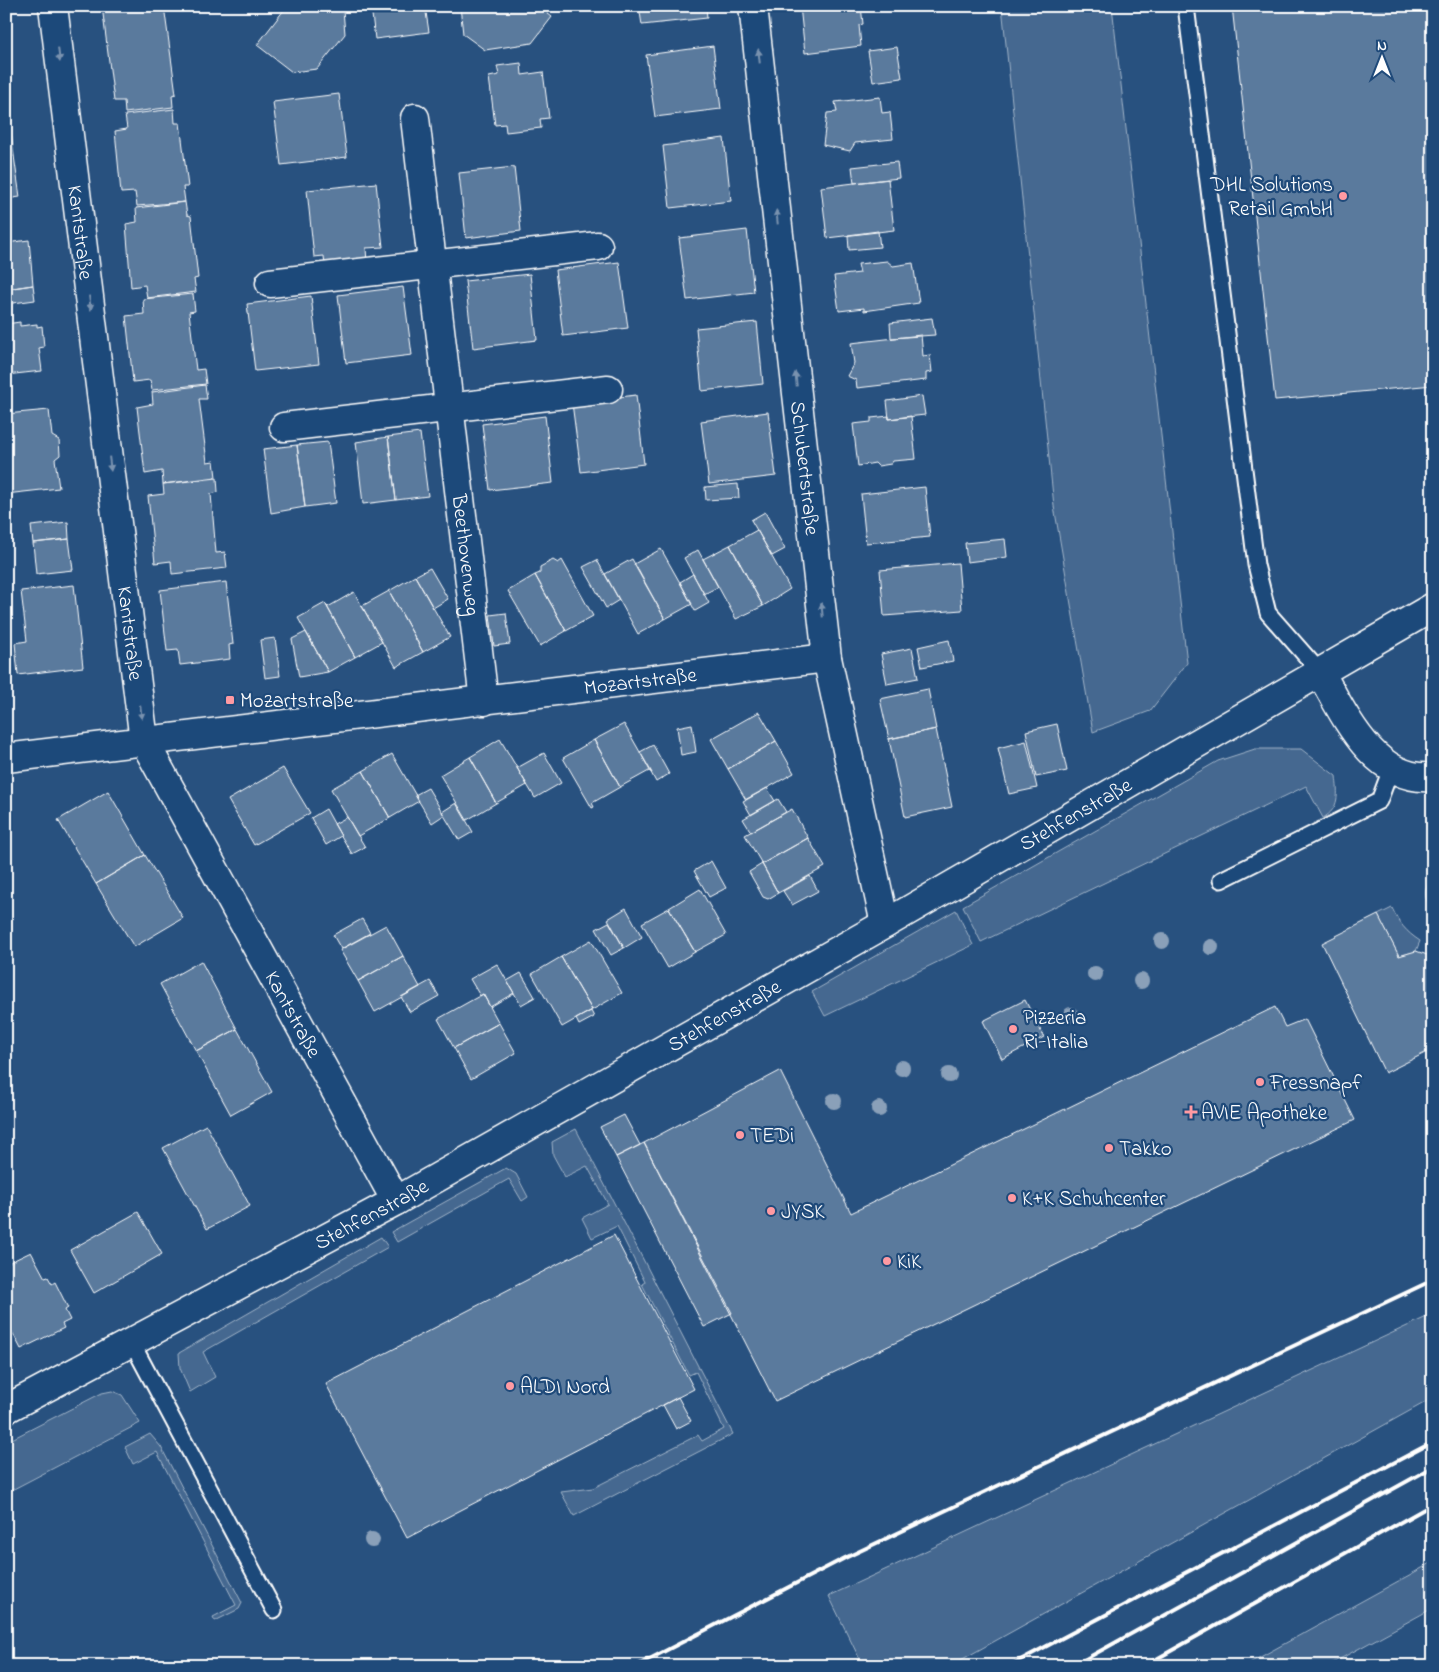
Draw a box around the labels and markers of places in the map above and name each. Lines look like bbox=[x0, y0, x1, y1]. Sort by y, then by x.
place label: DHL Solutions Retail GmbH bbox=[1209, 171, 1333, 225]
marker: DHL Solutions Retail GmbH bbox=[1337, 190, 1349, 202]
place label: Mozartstraße bbox=[240, 687, 354, 717]
marker: Mozartstraße bbox=[224, 694, 236, 706]
place label: Pizzeria Ri-Italia bbox=[1023, 1004, 1088, 1058]
marker: Pizzeria Ri-Italia bbox=[1007, 1023, 1019, 1035]
place label: Fressnapf bbox=[1269, 1069, 1362, 1099]
marker: Fressnapf bbox=[1254, 1076, 1266, 1088]
place label: AVIE Apotheke bbox=[1201, 1099, 1328, 1129]
marker: AVIE Apotheke bbox=[1185, 1106, 1197, 1118]
place label: TEDi bbox=[750, 1122, 794, 1152]
marker: TEDi bbox=[734, 1129, 746, 1141]
place label: Takko bbox=[1119, 1135, 1172, 1165]
marker: Takko bbox=[1103, 1142, 1115, 1154]
place label: K+K Schuhcenter bbox=[1022, 1185, 1166, 1215]
marker: K+K Schuhcenter bbox=[1006, 1192, 1018, 1204]
place label: JYSK bbox=[781, 1198, 825, 1228]
marker: JYSK bbox=[765, 1205, 777, 1217]
place label: KiK bbox=[897, 1248, 922, 1278]
marker: KiK bbox=[881, 1255, 893, 1267]
place label: ALDI Nord bbox=[520, 1373, 610, 1403]
marker: ALDI Nord bbox=[504, 1380, 516, 1392]

